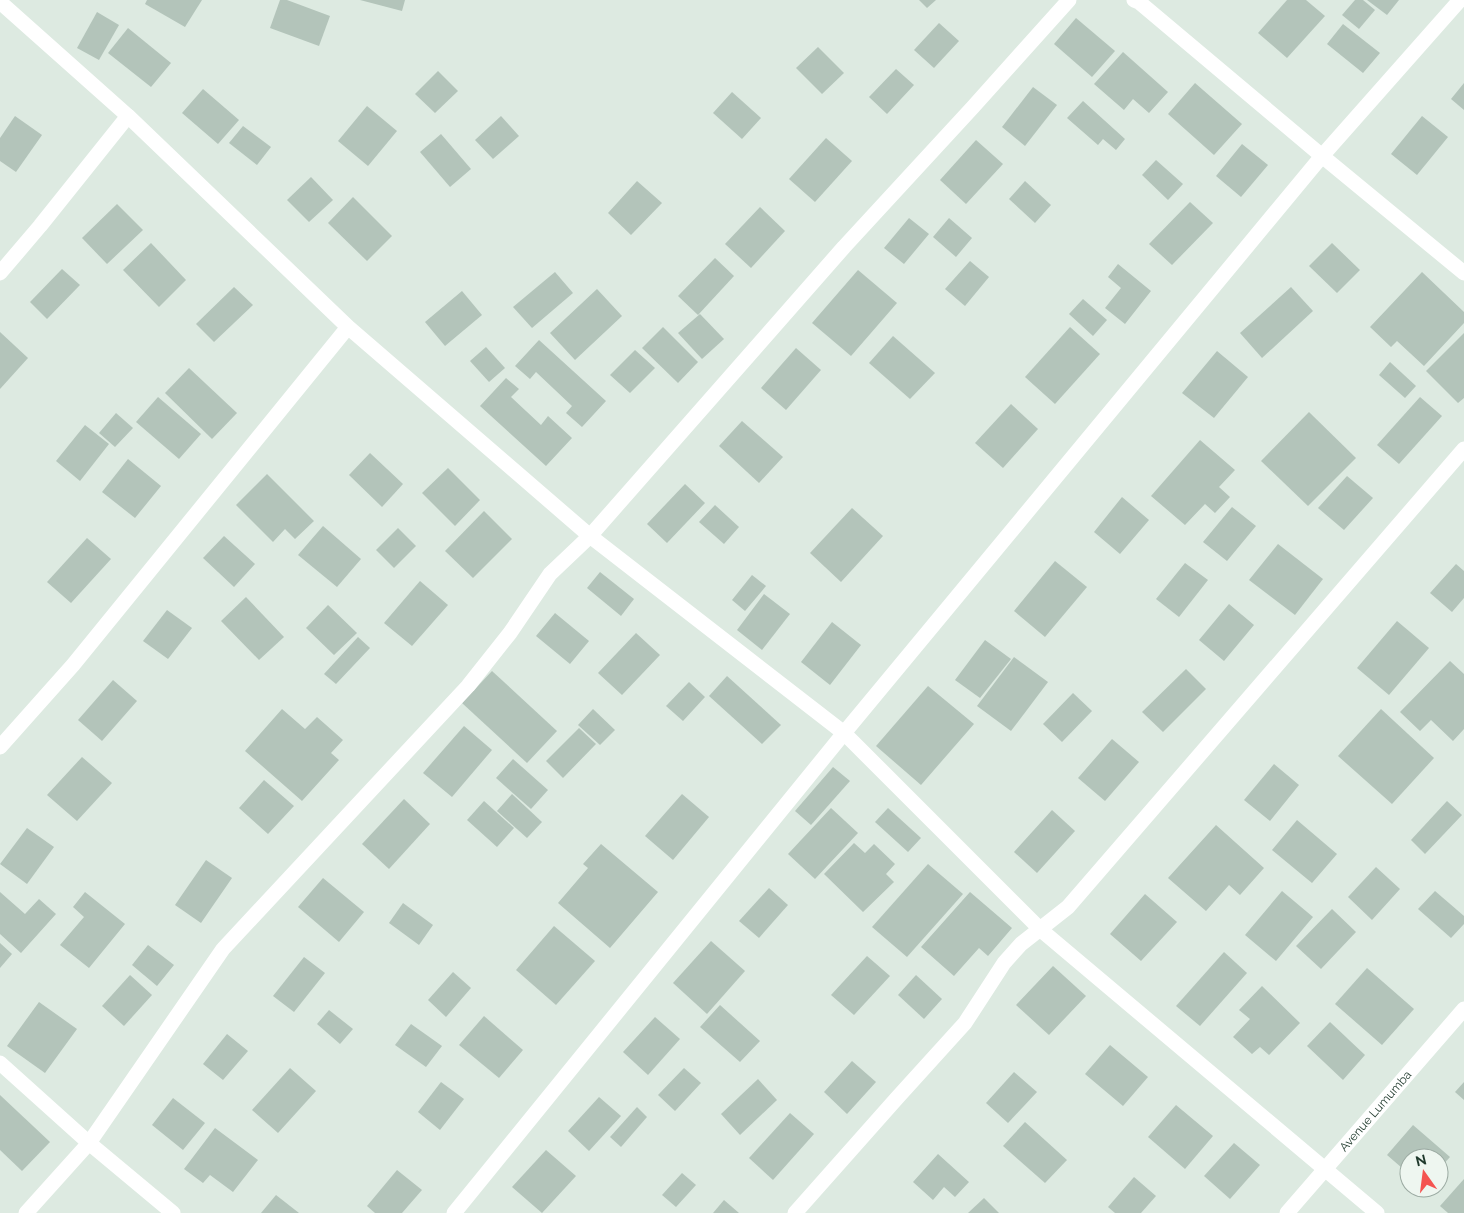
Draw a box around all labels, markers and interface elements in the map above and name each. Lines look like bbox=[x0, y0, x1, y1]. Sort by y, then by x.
street label: Avenue Lumumba bbox=[1337, 1068, 1414, 1154]
north arrow bbox=[1399, 1148, 1449, 1198]
text: N bbox=[1414, 1151, 1428, 1169]

